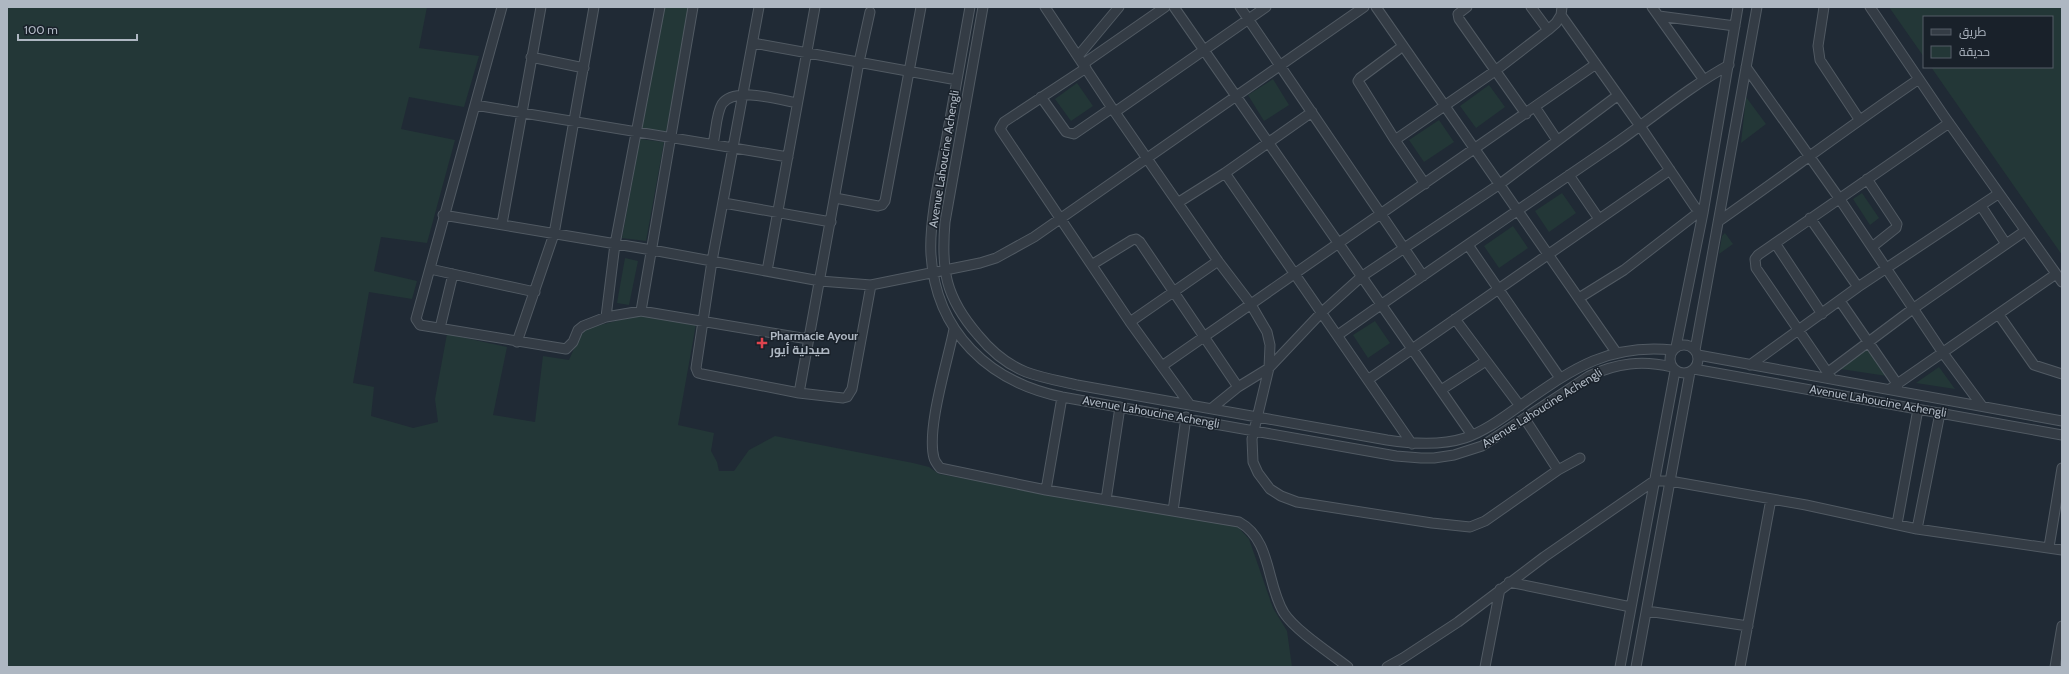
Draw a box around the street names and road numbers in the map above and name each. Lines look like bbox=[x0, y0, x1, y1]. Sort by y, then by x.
street label: Avenue Lahoucine Achengli bbox=[925, 89, 962, 229]
street label: Avenue Lahoucine Achengli bbox=[1479, 364, 1605, 451]
street label: Avenue Lahoucine Achengli bbox=[1808, 381, 1948, 420]
street label: Avenue Lahoucine Achengli bbox=[1081, 392, 1221, 431]

